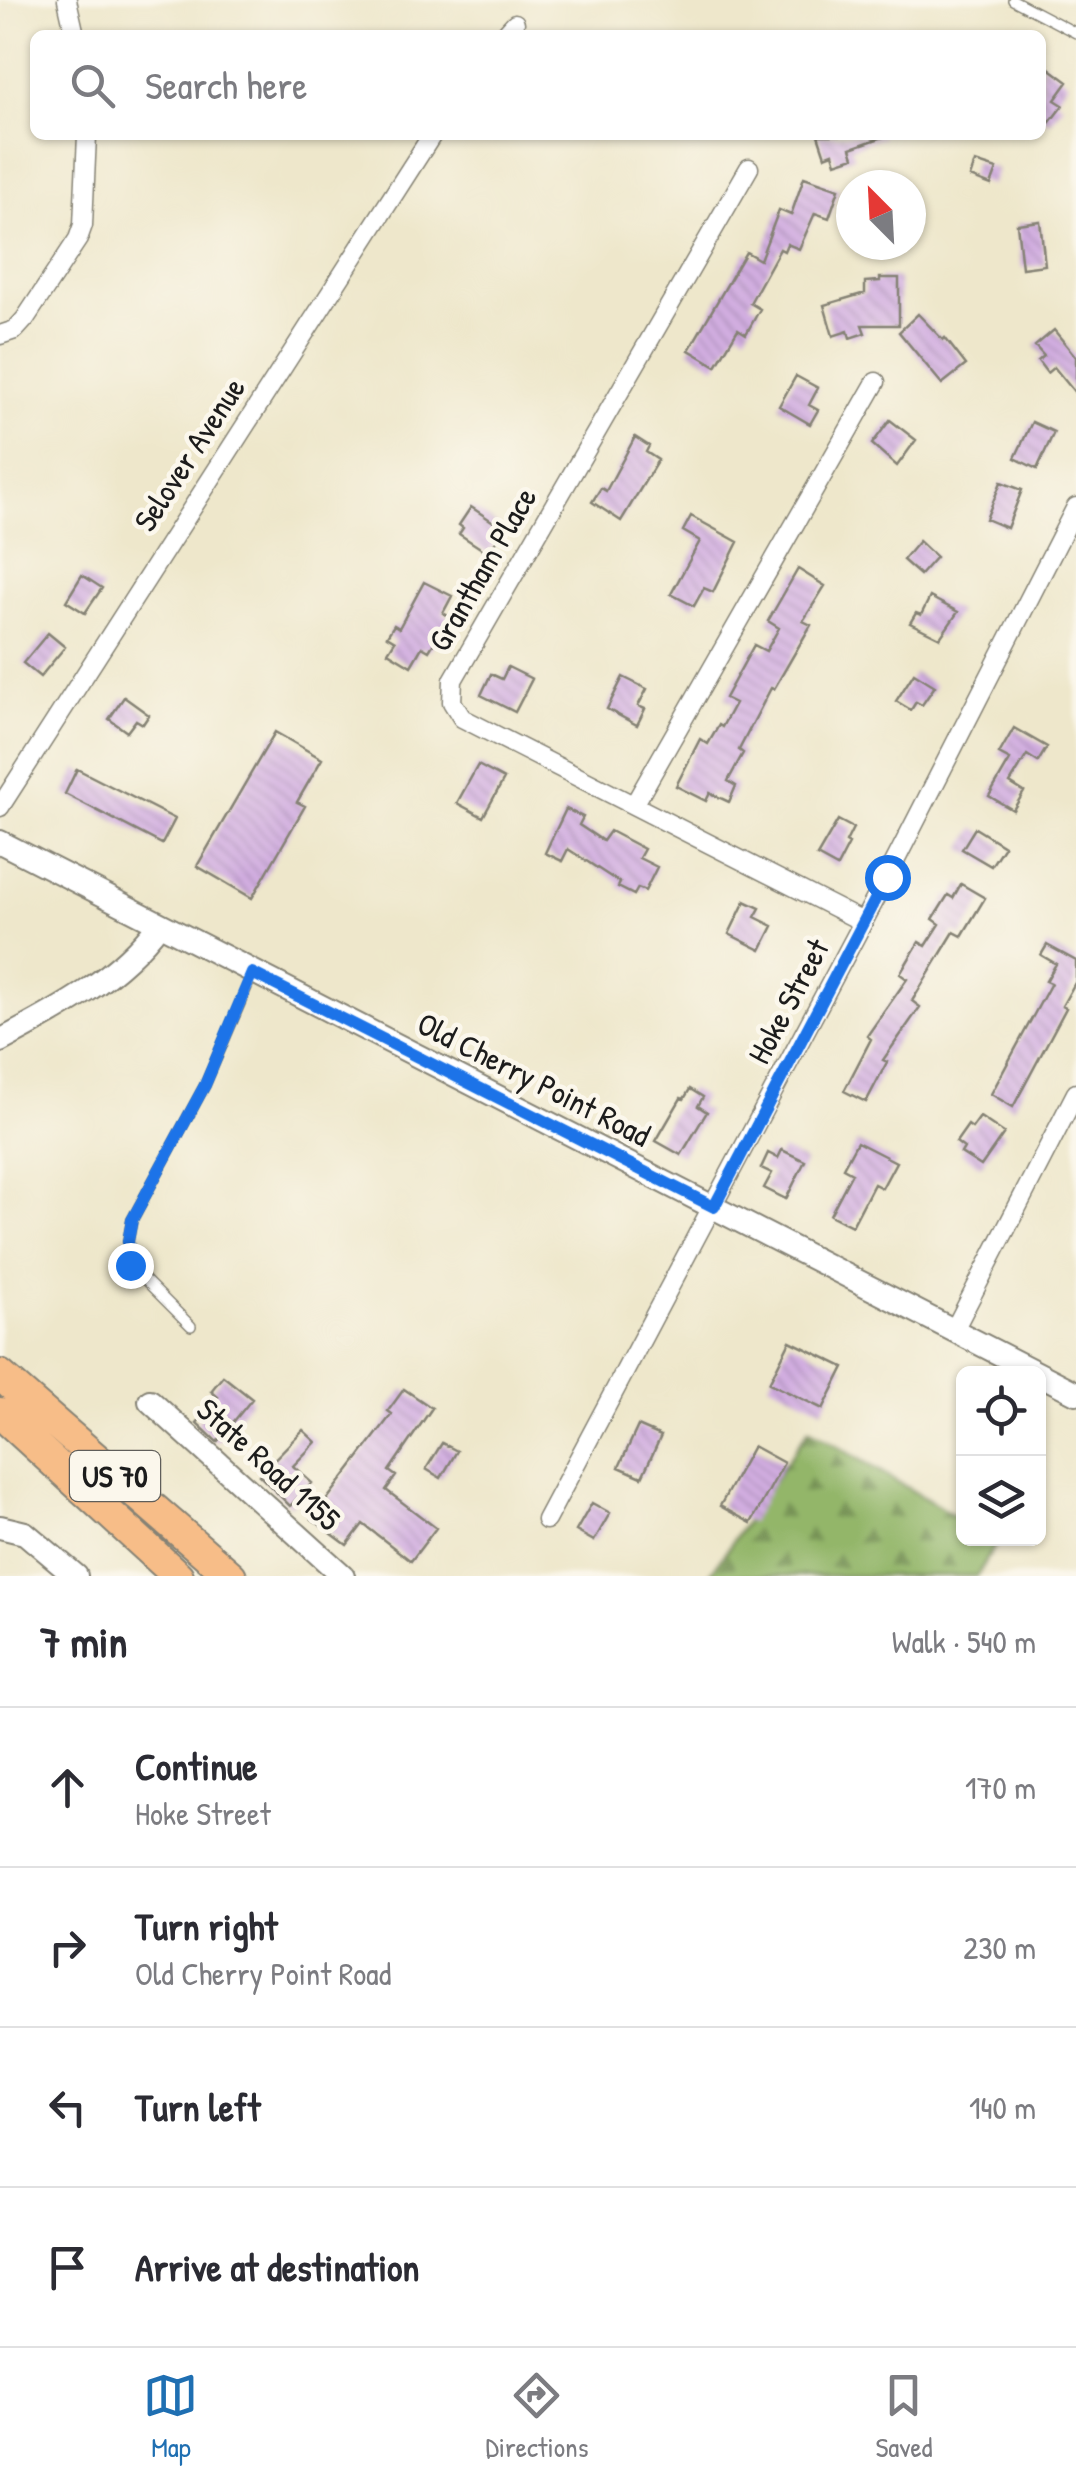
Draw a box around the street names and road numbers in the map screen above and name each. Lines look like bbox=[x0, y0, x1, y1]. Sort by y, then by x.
street label: Selover Avenue bbox=[123, 369, 255, 539]
street label: Grantham Place bbox=[418, 479, 546, 659]
street label: Hoke Street bbox=[737, 930, 839, 1071]
street label: Old Cherry Point Road bbox=[410, 1002, 658, 1156]
street label: State Road 1155 bbox=[188, 1388, 350, 1540]
road number: US 70 bbox=[70, 1451, 160, 1501]

